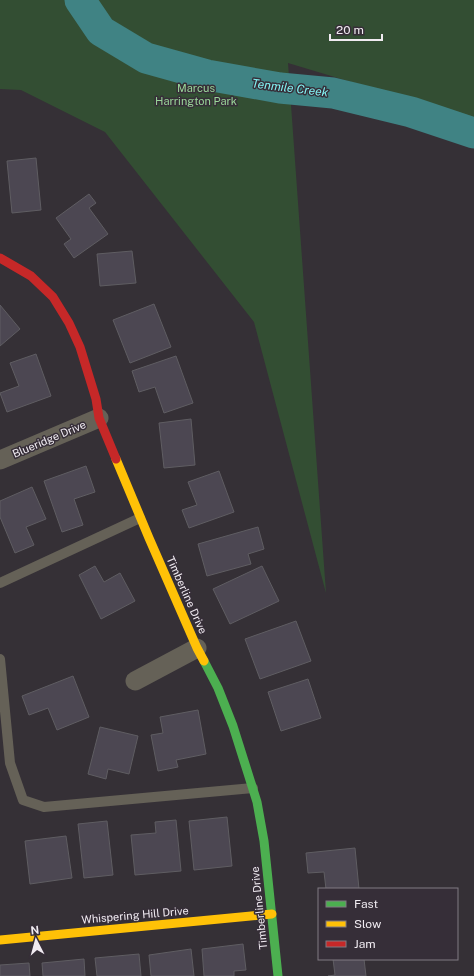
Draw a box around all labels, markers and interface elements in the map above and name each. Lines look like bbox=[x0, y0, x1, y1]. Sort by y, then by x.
scale bar bbox=[330, 16, 382, 42]
text: 20 m bbox=[336, 23, 364, 37]
water label: Tenmile Creek bbox=[251, 76, 329, 100]
park label: Marcus Harrington Park bbox=[155, 82, 237, 107]
street label: Blueridge Drive bbox=[11, 418, 87, 460]
street label: Timberline Drive bbox=[165, 554, 209, 636]
street label: Timberline Drive bbox=[249, 866, 269, 950]
legend bbox=[318, 888, 458, 960]
text: Fast bbox=[354, 897, 379, 911]
street label: Whispering Hill Drive bbox=[81, 904, 189, 926]
text: Slow bbox=[354, 917, 382, 931]
north arrow bbox=[16, 920, 56, 960]
text: N bbox=[30, 924, 40, 936]
text: Jam bbox=[354, 937, 376, 951]

